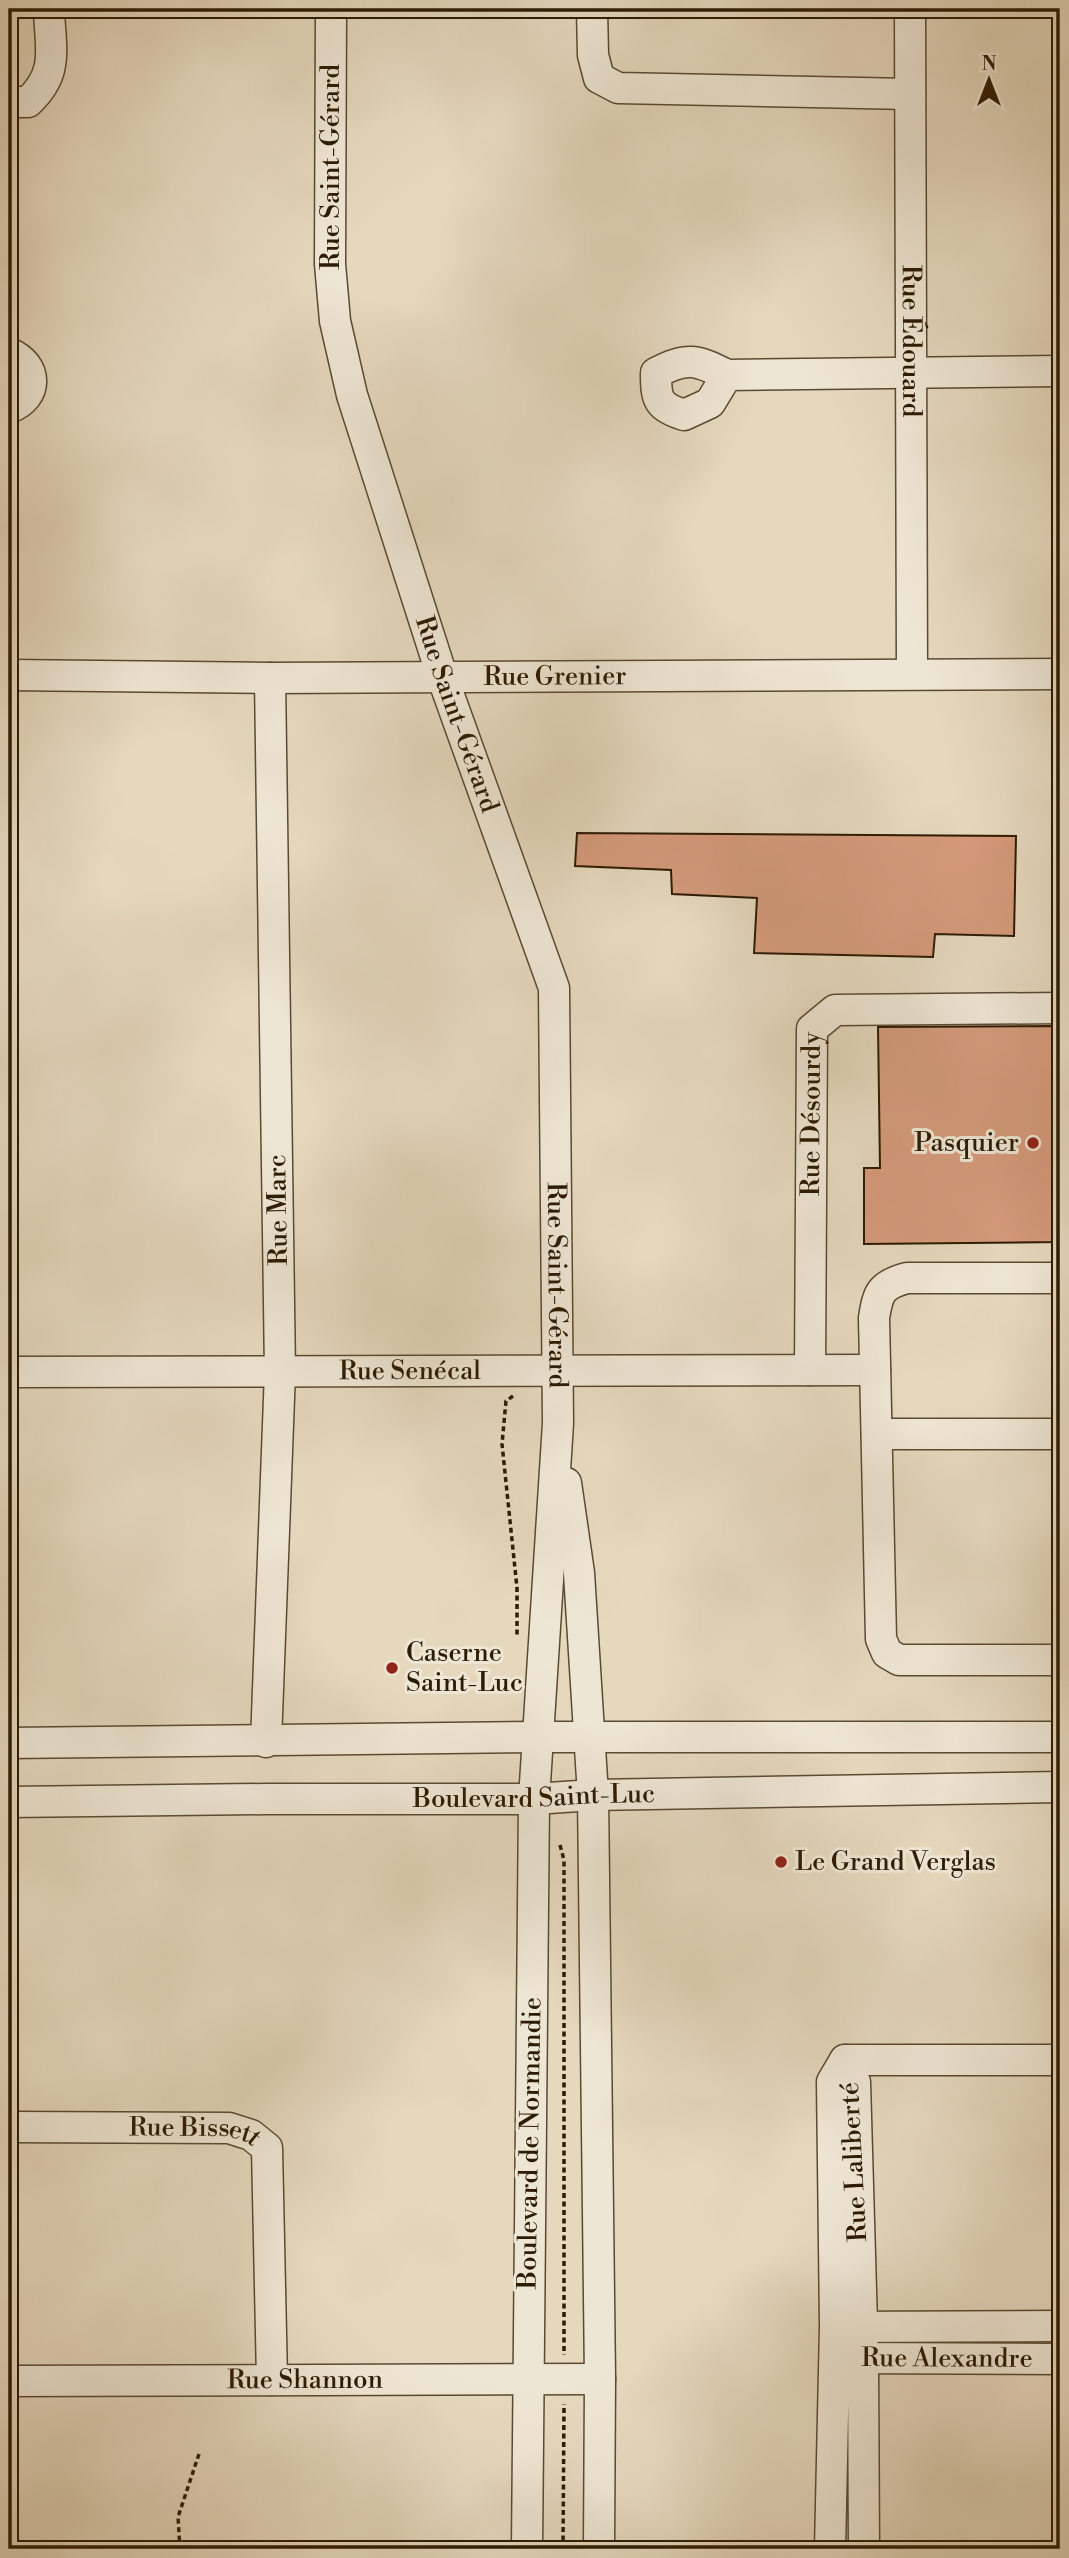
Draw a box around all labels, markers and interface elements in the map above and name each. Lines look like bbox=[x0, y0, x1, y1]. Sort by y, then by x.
north arrow bbox=[954, 46, 1024, 116]
text: N bbox=[981, 52, 997, 76]
street label: Rue Saint-Gérard bbox=[315, 64, 347, 270]
street label: Rue Édouard bbox=[895, 265, 929, 417]
street label: Rue Saint-Gérard bbox=[408, 612, 506, 817]
street label: Rue Grenier bbox=[483, 660, 627, 693]
street label: Rue Désourdy bbox=[795, 1031, 828, 1196]
place label: Pasquier bbox=[914, 1127, 1019, 1159]
marker: Pasquier bbox=[1025, 1135, 1041, 1151]
street label: Rue Marc bbox=[261, 1154, 295, 1266]
street label: Rue Saint-Gérard bbox=[540, 1182, 574, 1389]
street label: Rue Senécal bbox=[339, 1355, 481, 1387]
place label: Caserne Saint-Luc bbox=[406, 1637, 523, 1699]
marker: Caserne Saint-Luc bbox=[384, 1660, 400, 1676]
street label: Boulevard Saint-Luc bbox=[412, 1778, 655, 1815]
place label: Le Grand Verglas bbox=[795, 1846, 996, 1878]
marker: Le Grand Verglas bbox=[773, 1854, 789, 1870]
street label: Boulevard de Normandie bbox=[511, 1997, 549, 2290]
street label: Rue Laliberté bbox=[834, 2081, 874, 2243]
street label: Rue Bissett bbox=[129, 2112, 268, 2153]
street label: Rue Alexandre bbox=[861, 2342, 1033, 2375]
street label: Rue Shannon bbox=[227, 2364, 383, 2396]

